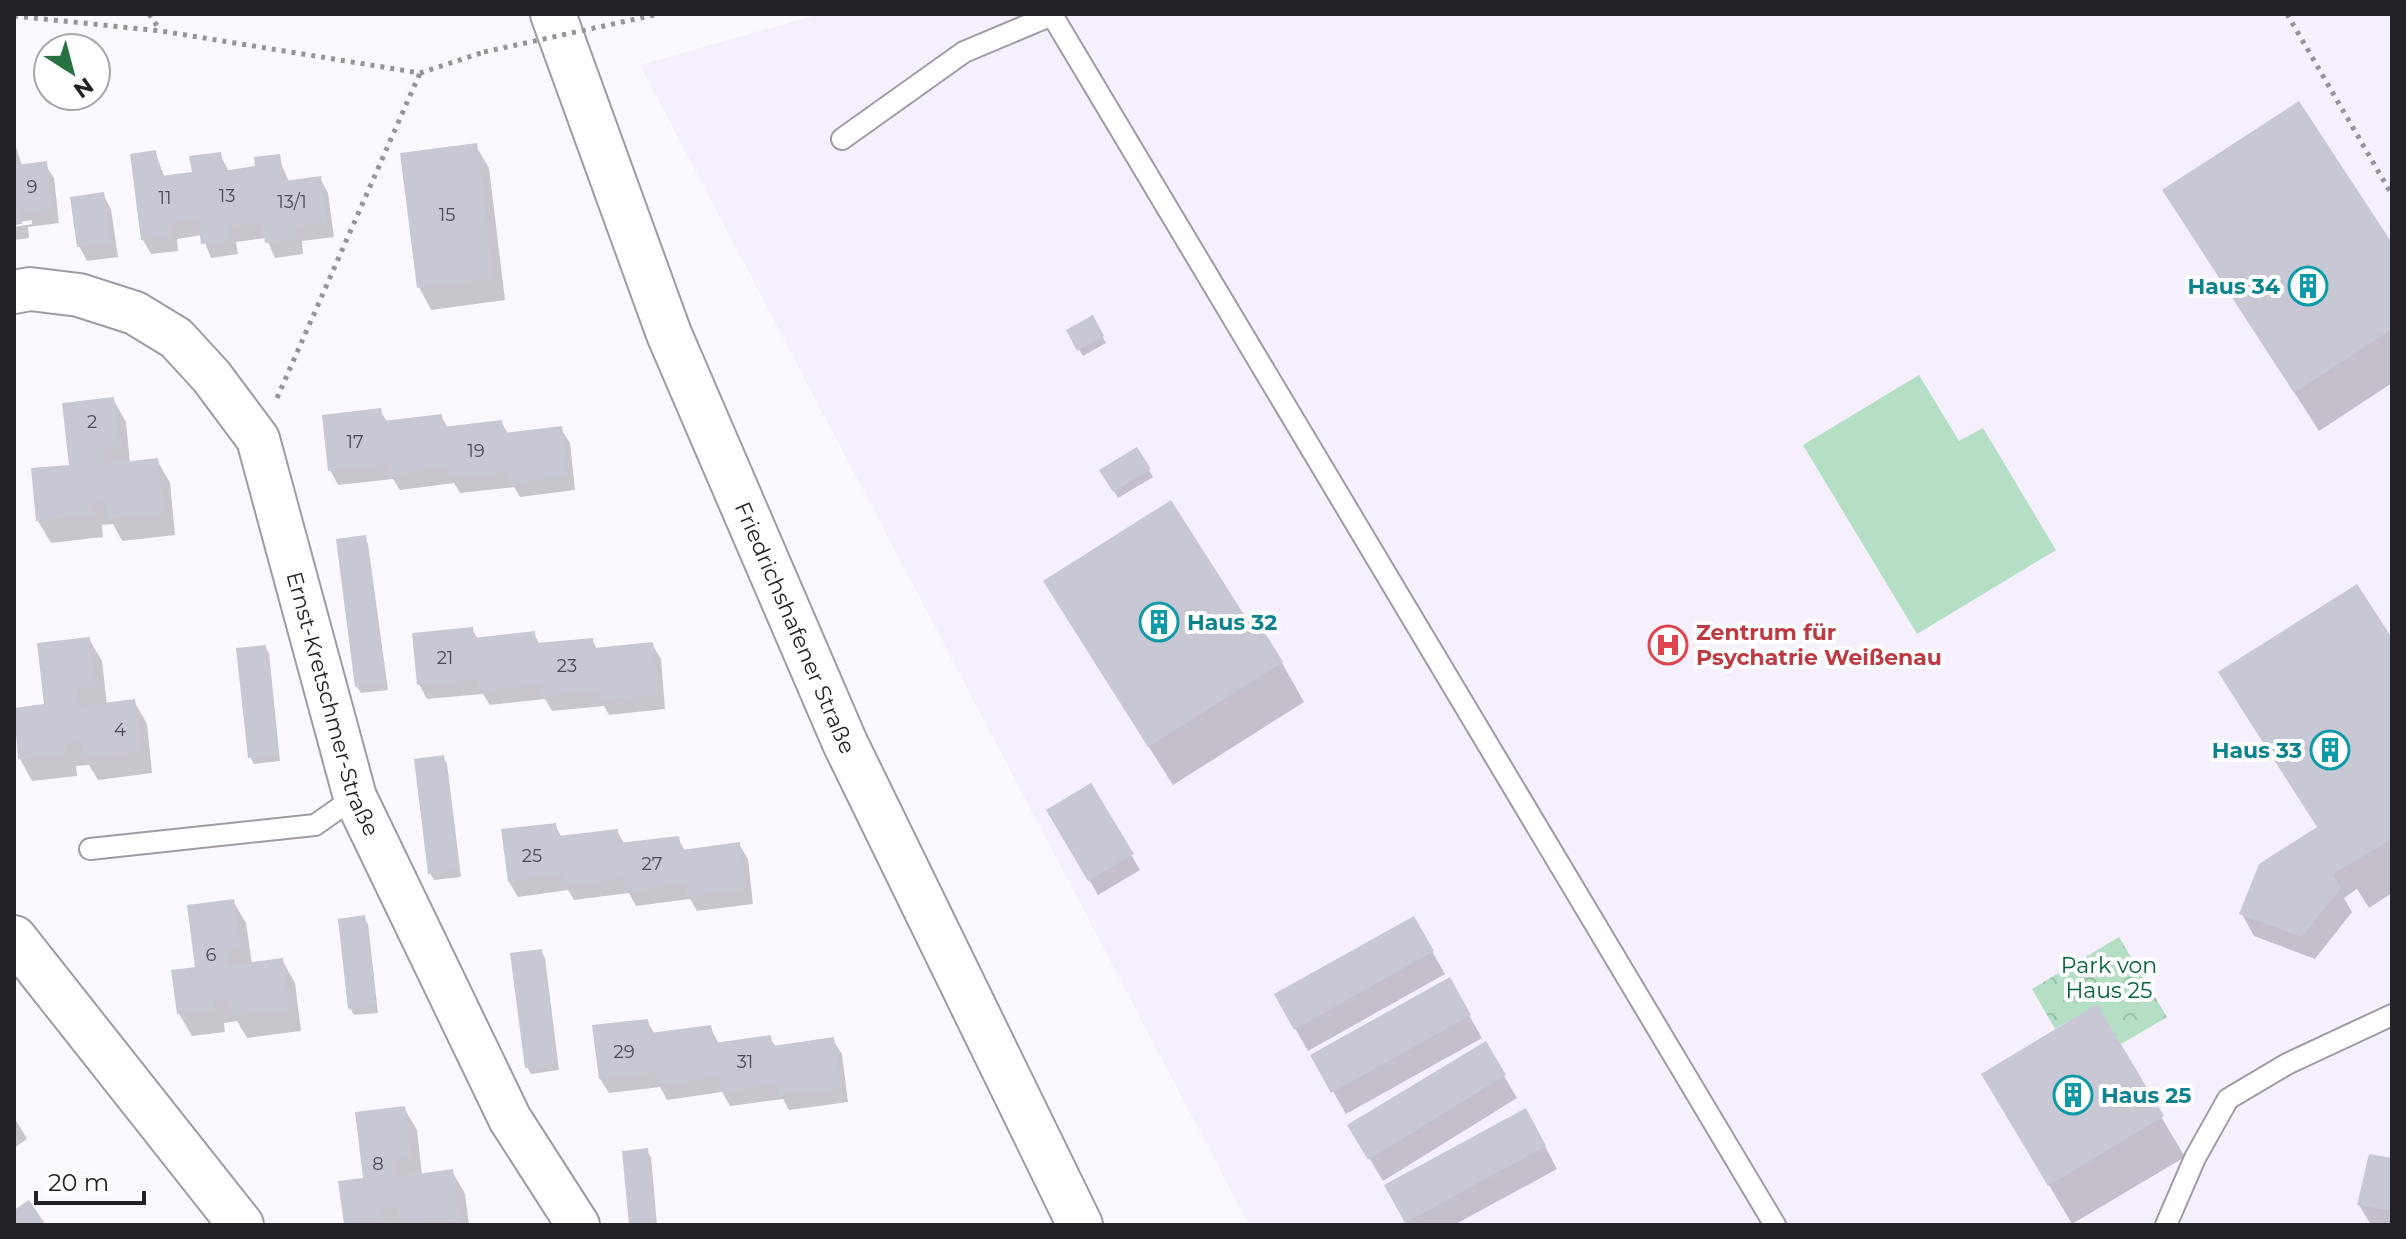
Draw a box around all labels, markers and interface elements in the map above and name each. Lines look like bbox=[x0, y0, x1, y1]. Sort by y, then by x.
north arrow bbox=[32, 32, 112, 112]
text: N bbox=[68, 72, 99, 104]
house number: 9 bbox=[27, 176, 38, 198]
house number: 13 bbox=[219, 185, 235, 207]
house number: 11 bbox=[159, 187, 172, 209]
house number: 13/1 bbox=[277, 191, 307, 213]
house number: 15 bbox=[439, 204, 455, 226]
building icon: Haus 34 bbox=[2287, 265, 2329, 307]
place label: Haus 34 bbox=[2187, 273, 2280, 300]
house number: 2 bbox=[87, 411, 97, 433]
house number: 17 bbox=[346, 431, 364, 453]
house number: 19 bbox=[467, 440, 485, 462]
street label: Friedrichshafener Straße bbox=[729, 498, 862, 758]
street label: Ernst-Kretschmer-Straße bbox=[281, 569, 385, 840]
building icon: Haus 32 bbox=[1138, 601, 1180, 643]
place label: Haus 32 bbox=[1187, 609, 1277, 636]
place label: Zentrum für Psychatrie Weißenau bbox=[1696, 619, 1942, 671]
hospital icon: Zentrum für Psychatrie Weißenau bbox=[1647, 624, 1689, 666]
house number: 21 bbox=[437, 647, 453, 669]
house number: 23 bbox=[557, 655, 577, 677]
house number: 4 bbox=[114, 719, 126, 741]
building icon: Haus 33 bbox=[2309, 729, 2351, 771]
place label: Haus 33 bbox=[2212, 737, 2302, 764]
house number: 25 bbox=[522, 845, 542, 867]
house number: 27 bbox=[642, 853, 662, 875]
house number: 6 bbox=[206, 944, 217, 966]
park label: Park von Haus 25 bbox=[2061, 952, 2157, 1004]
house number: 29 bbox=[613, 1041, 635, 1063]
house number: 31 bbox=[737, 1051, 753, 1073]
building icon: Haus 25 bbox=[2052, 1074, 2094, 1116]
place label: Haus 25 bbox=[2101, 1082, 2191, 1109]
house number: 8 bbox=[372, 1153, 384, 1175]
scale bar bbox=[36, 1155, 144, 1205]
text: 20 m bbox=[48, 1168, 109, 1197]

